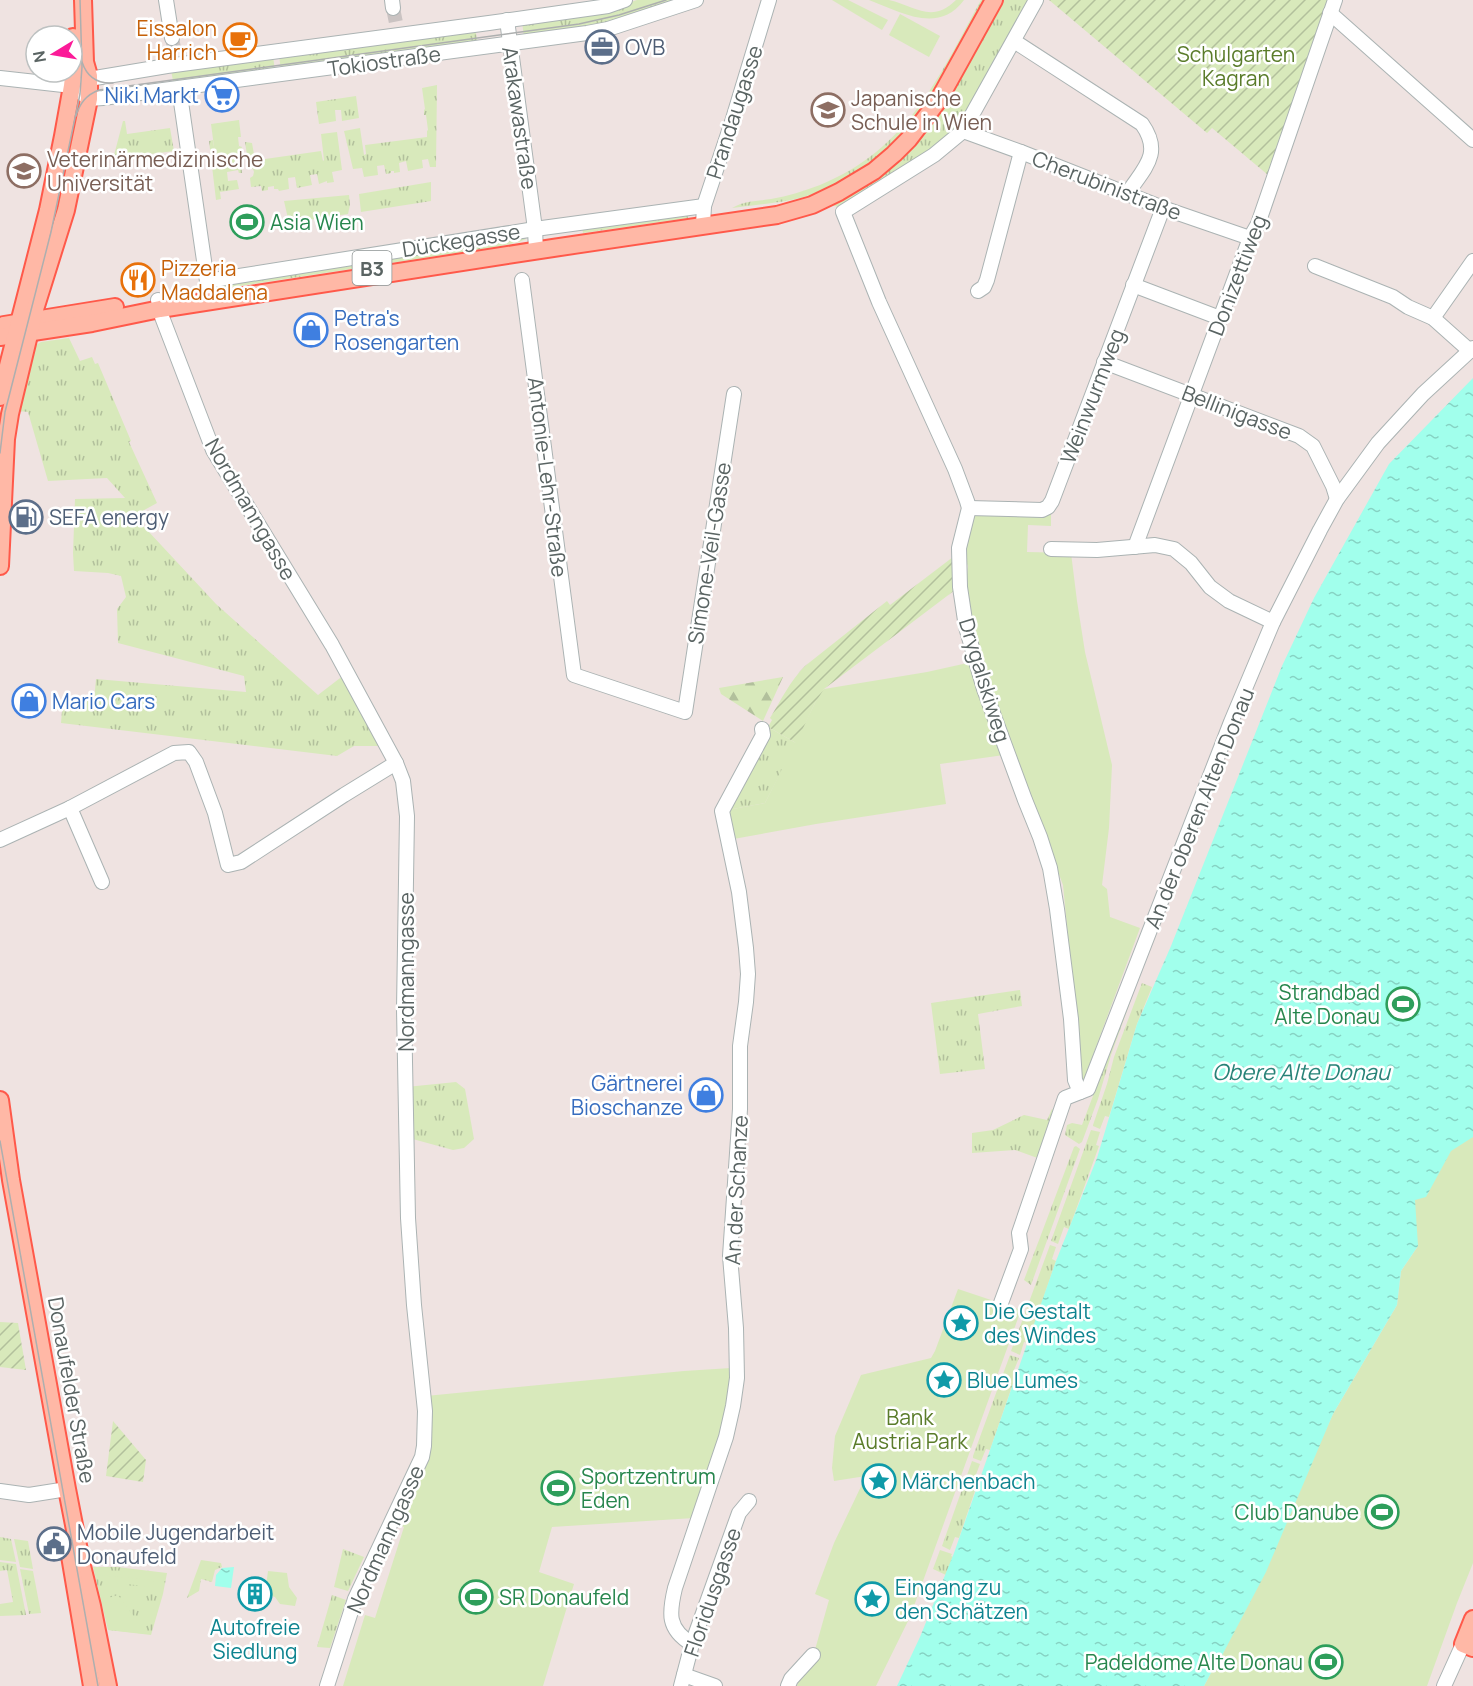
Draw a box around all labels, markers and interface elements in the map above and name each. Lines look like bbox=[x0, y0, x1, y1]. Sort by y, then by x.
place label: Eissalon Harrich bbox=[137, 14, 217, 66]
cafe icon: Eissalon Harrich bbox=[222, 22, 258, 58]
north arrow bbox=[24, 24, 84, 84]
office icon: OVB bbox=[584, 29, 620, 65]
place label: OVB bbox=[625, 33, 665, 61]
street label: Tokiostraße bbox=[326, 39, 442, 83]
park label: Schulgarten Kagran bbox=[1177, 40, 1295, 92]
street label: Prandaugasse bbox=[699, 42, 769, 182]
street label: Arakawastraße bbox=[496, 45, 544, 191]
text: N bbox=[27, 49, 51, 65]
supermarket icon: Niki Markt bbox=[204, 77, 240, 113]
place label: Niki Markt bbox=[104, 81, 199, 109]
place label: Japanische Schule in Wien bbox=[851, 84, 992, 136]
school or university icon: Japanische Schule in Wien bbox=[810, 92, 846, 128]
street label: Cherubinistraße bbox=[1028, 144, 1186, 226]
place label: Veterinärmedizinische Universität bbox=[47, 145, 263, 197]
school or university icon: Veterinärmedizinische Universität bbox=[6, 153, 42, 189]
sports icon: Asia Wien bbox=[229, 204, 265, 240]
place label: Asia Wien bbox=[270, 208, 364, 236]
street label: Donizettiweg bbox=[1201, 211, 1273, 339]
street label: Dückegasse bbox=[400, 217, 522, 263]
road number: B3 bbox=[352, 251, 392, 285]
place label: Pizzeria Maddalena bbox=[161, 254, 268, 306]
restaurant icon: Pizzeria Maddalena bbox=[120, 262, 156, 298]
place label: Petra's Rosengarten bbox=[334, 304, 459, 356]
shop icon: Petra's Rosengarten bbox=[293, 312, 329, 348]
street label: Weinwurmweg bbox=[1053, 325, 1131, 467]
street label: Antonie-Lehr-Straße bbox=[522, 375, 574, 579]
street label: Bellinigasse bbox=[1178, 378, 1296, 446]
street label: Nordmanngasse bbox=[199, 433, 303, 585]
street label: Simone-Veil-Gasse bbox=[681, 460, 737, 646]
fuel station icon: SEFA energy bbox=[8, 499, 44, 535]
place label: SEFA energy bbox=[49, 503, 169, 531]
street label: Drygalskiweg bbox=[953, 615, 1017, 745]
shop icon: Mario Cars bbox=[11, 683, 47, 719]
street label: An der oberen Alten Donau bbox=[1138, 683, 1260, 933]
place label: Mario Cars bbox=[52, 687, 155, 715]
street label: Nordmanngasse bbox=[392, 892, 420, 1052]
place label: Strandbad Alte Donau bbox=[1274, 978, 1380, 1030]
sports icon: Strandbad Alte Donau bbox=[1385, 986, 1421, 1022]
water label: Obere Alte Donau bbox=[1212, 1057, 1392, 1087]
place label: Gärtnerei Bioschanze bbox=[571, 1069, 683, 1121]
shop icon: Gärtnerei Bioschanze bbox=[688, 1077, 724, 1113]
street label: An der Schanze bbox=[718, 1114, 754, 1266]
street label: Donaufelder Straße bbox=[42, 1295, 102, 1485]
place label: Die Gestalt des Windes bbox=[984, 1297, 1096, 1349]
place icon: Die Gestalt des Windes bbox=[943, 1305, 979, 1341]
place icon: Blue Lumes bbox=[926, 1362, 962, 1398]
place label: Blue Lumes bbox=[967, 1366, 1078, 1394]
park label: Bank Austria Park bbox=[852, 1403, 968, 1455]
street label: Nordmanngasse bbox=[340, 1460, 430, 1618]
place label: Sportzentrum Eden bbox=[581, 1462, 716, 1514]
place icon: Märchenbach bbox=[861, 1463, 897, 1499]
place label: Märchenbach bbox=[902, 1467, 1035, 1495]
sports icon: Sportzentrum Eden bbox=[540, 1470, 576, 1506]
sports icon: Club Danube bbox=[1364, 1494, 1400, 1530]
place label: Club Danube bbox=[1235, 1498, 1359, 1526]
place label: Mobile Jugendarbeit Donaufeld bbox=[77, 1518, 275, 1570]
street label: Floridusgasse bbox=[677, 1524, 747, 1660]
public building icon: Mobile Jugendarbeit Donaufeld bbox=[36, 1526, 72, 1562]
place label: Eingang zu den Schätzen bbox=[895, 1573, 1028, 1625]
building icon: Autofreie Siedlung bbox=[237, 1576, 273, 1612]
sports icon: SR Donaufeld bbox=[458, 1579, 494, 1615]
place icon: Eingang zu den Schätzen bbox=[854, 1581, 890, 1617]
place label: SR Donaufeld bbox=[499, 1583, 629, 1611]
place label: Autofreie Siedlung bbox=[210, 1613, 300, 1665]
sports icon: Padeldome Alte Donau bbox=[1308, 1644, 1344, 1680]
place label: Padeldome Alte Donau bbox=[1085, 1648, 1303, 1676]

